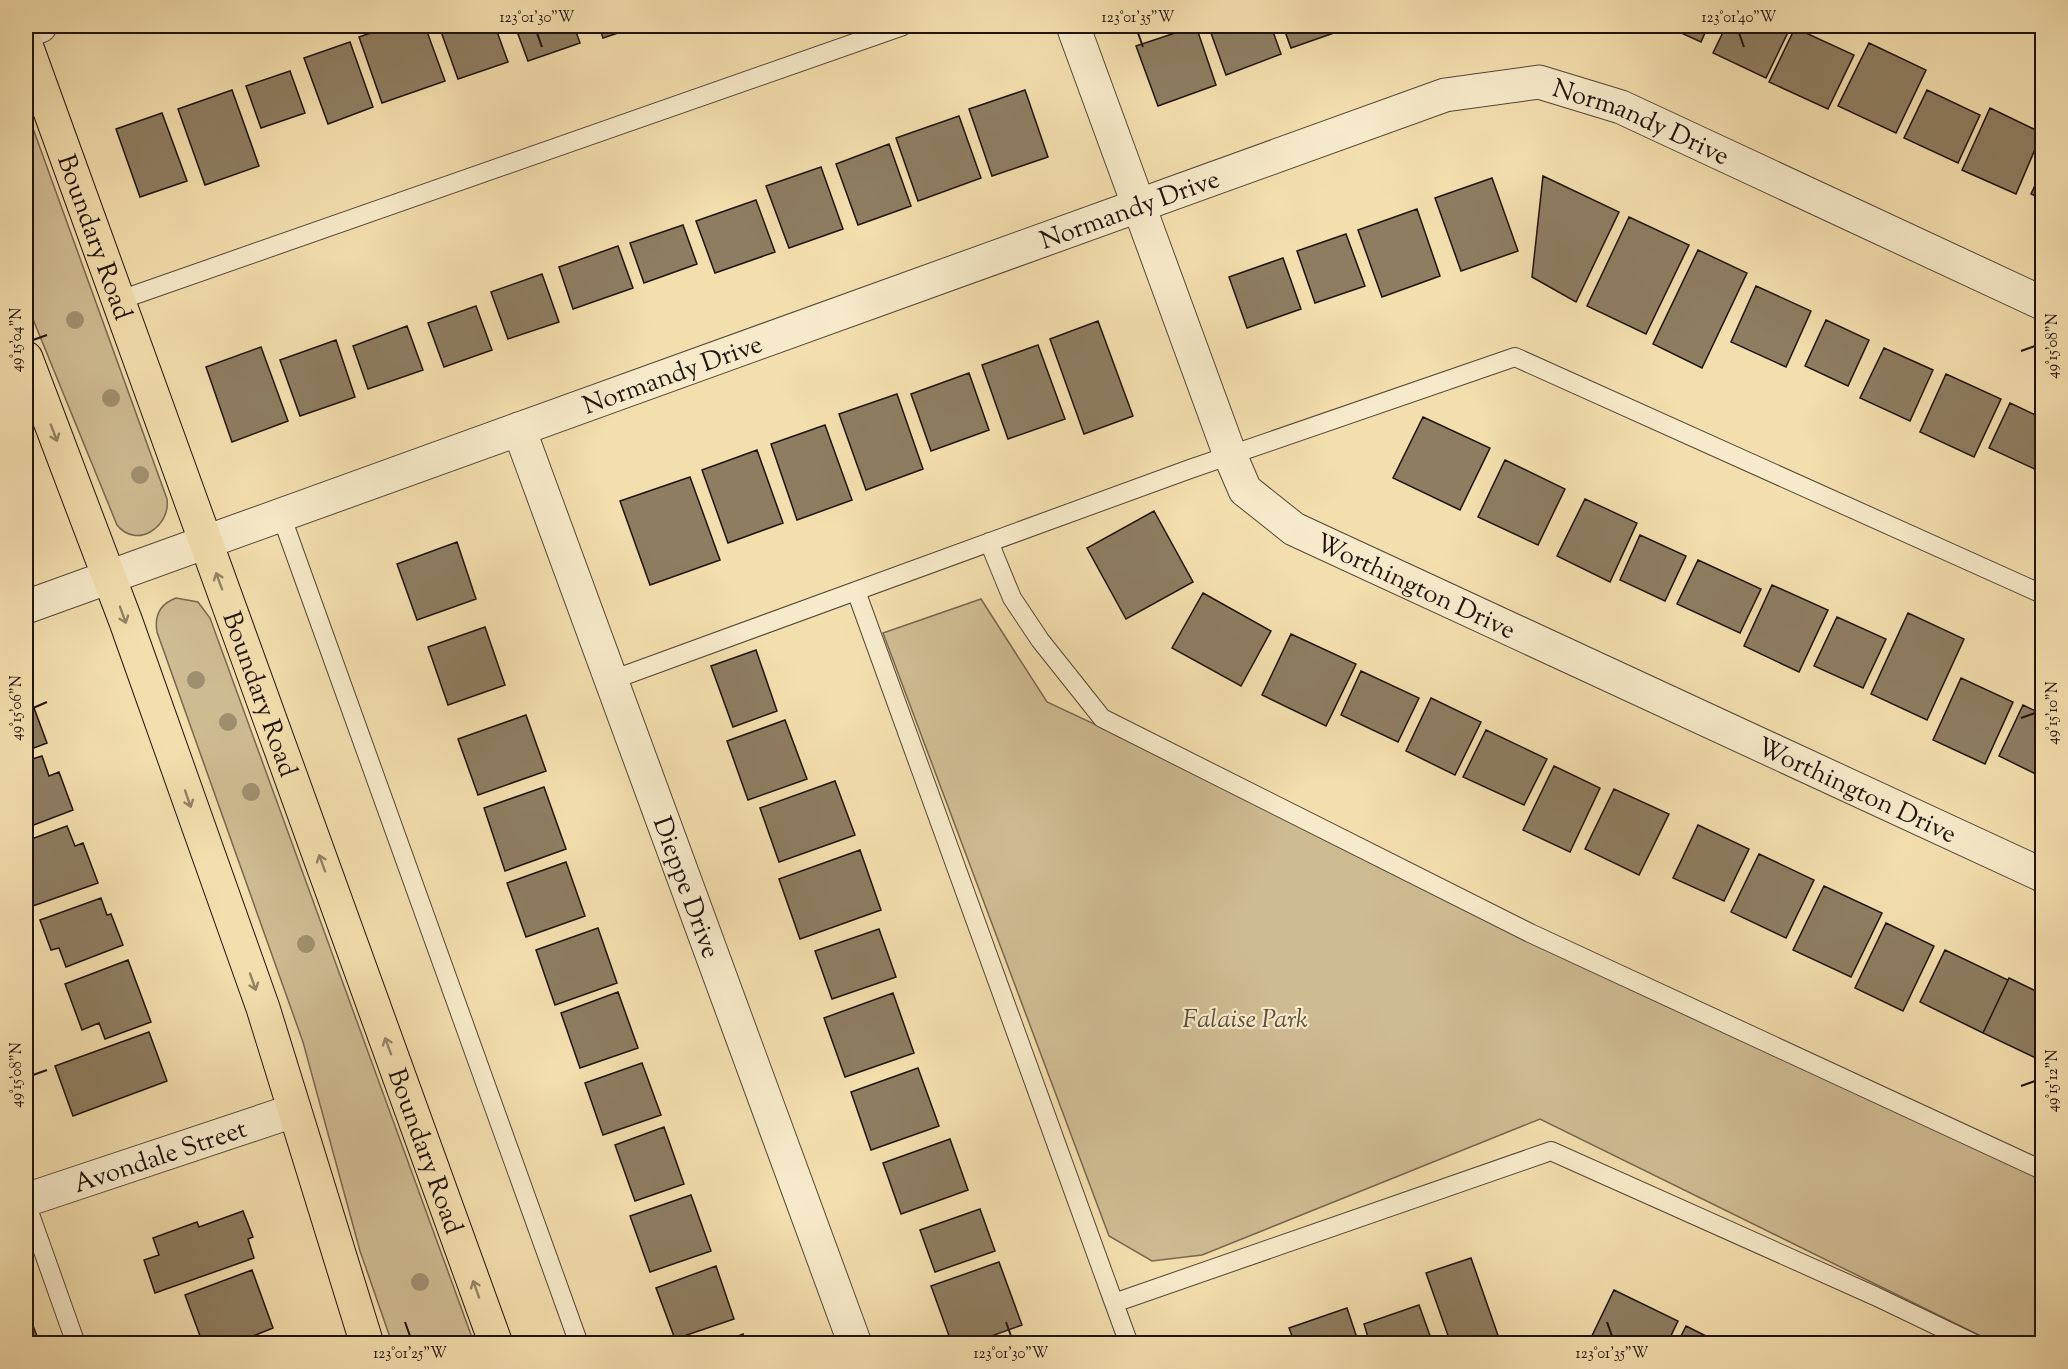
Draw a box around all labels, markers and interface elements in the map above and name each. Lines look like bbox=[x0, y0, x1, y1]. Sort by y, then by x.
text: 123°01'30"W bbox=[499, 8, 575, 29]
text: 123°01'35"W bbox=[1102, 8, 1175, 29]
text: 123°01'40"W bbox=[1701, 8, 1777, 29]
street label: Normandy Drive bbox=[1547, 71, 1735, 176]
street label: Boundary Road bbox=[46, 150, 140, 326]
street label: Normandy Drive bbox=[1035, 162, 1225, 261]
text: 49°15'04"N bbox=[7, 308, 28, 372]
text: 49°15'08"N bbox=[2043, 313, 2064, 379]
street label: Normandy Drive bbox=[578, 327, 768, 426]
one-way arrow bbox=[49, 423, 60, 441]
street label: Worthington Drive bbox=[1309, 526, 1521, 650]
one-way arrow bbox=[213, 572, 224, 591]
one-way arrow bbox=[118, 605, 129, 624]
street label: Boundary Road bbox=[211, 607, 305, 783]
text: 49°15'06"N bbox=[7, 675, 28, 741]
text: 49°15'10"N bbox=[2043, 681, 2064, 745]
street label: Worthington Drive bbox=[1750, 730, 1962, 854]
one-way arrow bbox=[184, 789, 195, 808]
street label: Dieppe Drive bbox=[642, 812, 728, 964]
one-way arrow bbox=[315, 854, 326, 873]
one-way arrow bbox=[249, 973, 260, 991]
park label: Falaise Park bbox=[1182, 1002, 1308, 1039]
one-way arrow bbox=[382, 1037, 393, 1056]
text: 49°15'08"N bbox=[7, 1042, 28, 1108]
text: 49°15'12"N bbox=[2043, 1050, 2064, 1112]
street label: Boundary Road bbox=[377, 1064, 471, 1240]
street label: Avondale Street bbox=[69, 1112, 252, 1204]
one-way arrow bbox=[470, 1280, 481, 1298]
text: 123°01'25"W bbox=[373, 1344, 447, 1365]
text: 123°01'30"W bbox=[973, 1344, 1049, 1365]
text: 123°01'35"W bbox=[1576, 1344, 1649, 1365]

